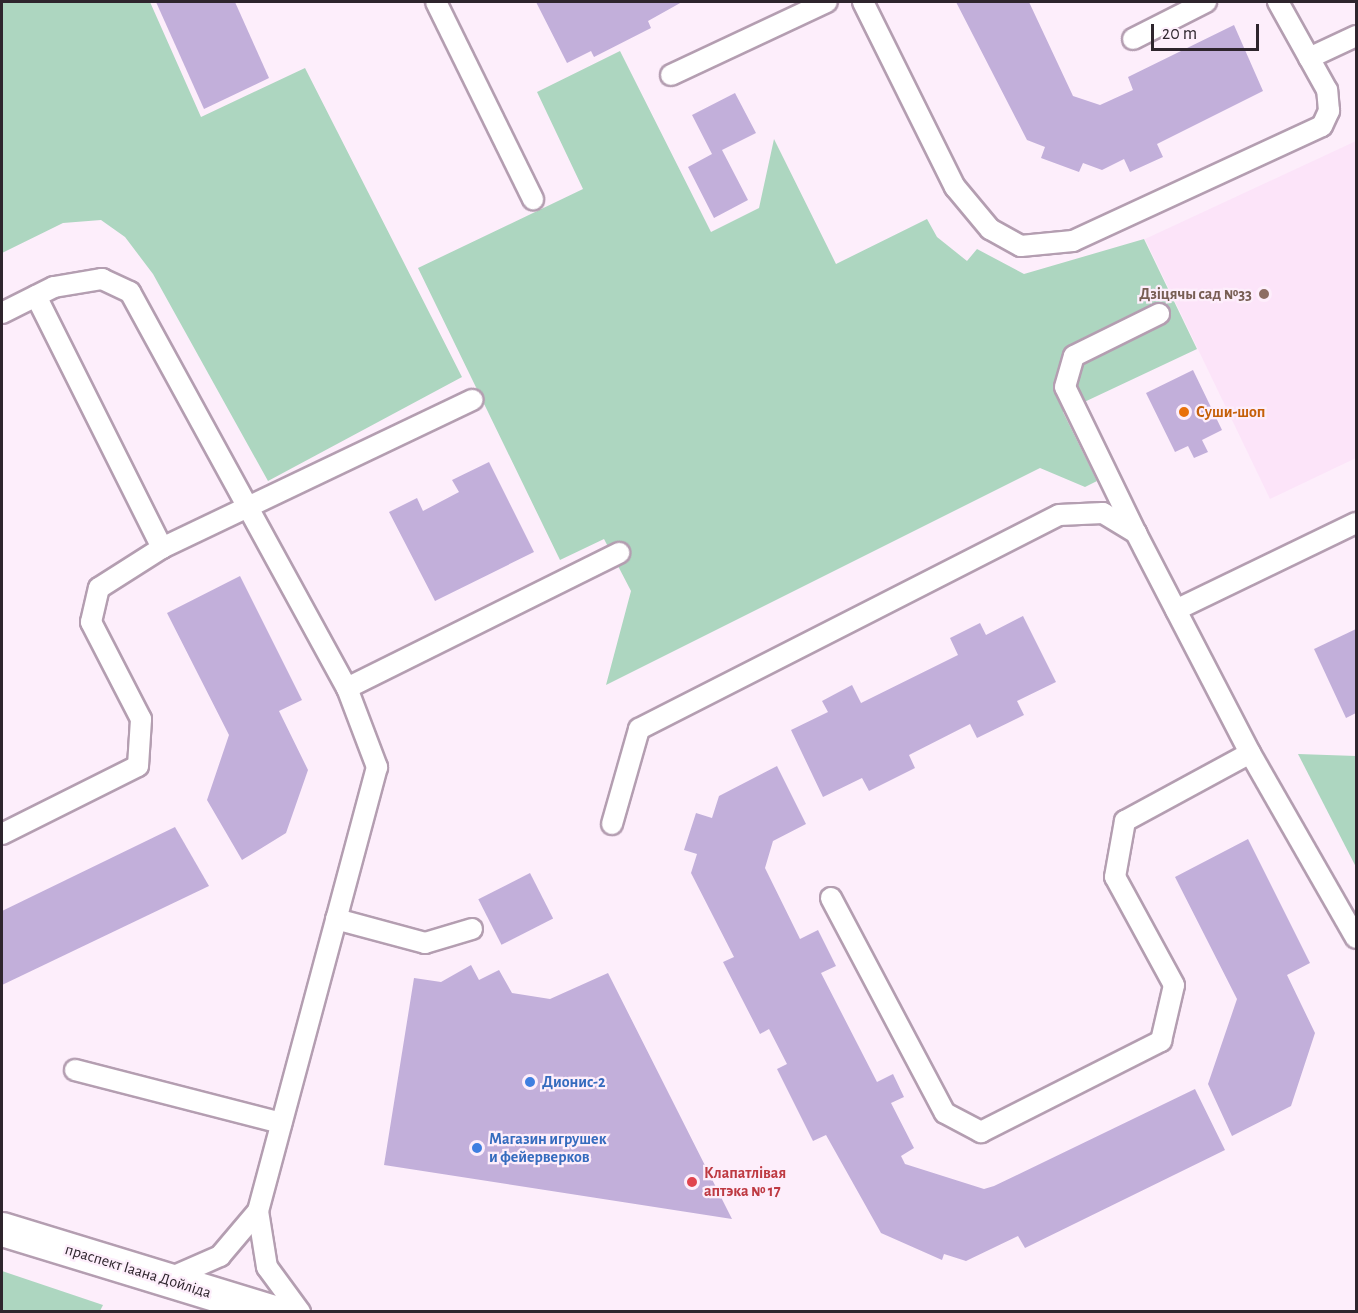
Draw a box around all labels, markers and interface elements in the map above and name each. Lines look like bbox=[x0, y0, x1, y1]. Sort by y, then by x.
scale bar bbox=[1154, 12, 1262, 50]
text: 20 m bbox=[1162, 25, 1197, 43]
place label: Дзіцячы сад №33 bbox=[1139, 284, 1252, 304]
marker: Дзіцячы сад №33 bbox=[1257, 287, 1271, 301]
place label: Суши-шоп bbox=[1196, 402, 1265, 422]
marker: Суши-шоп bbox=[1177, 405, 1191, 419]
place label: Дионис-2 bbox=[542, 1072, 606, 1092]
marker: Дионис-2 bbox=[523, 1075, 537, 1089]
place label: Магазин игрушек и фейерверков bbox=[489, 1129, 607, 1167]
marker: Магазин игрушек и фейерверков bbox=[470, 1141, 484, 1155]
place label: Клапатлівая аптэка № 17 bbox=[704, 1163, 786, 1201]
marker: Клапатлівая аптэка № 17 bbox=[685, 1175, 699, 1189]
street label: праспект Іаана Дойліда bbox=[63, 1240, 213, 1302]

